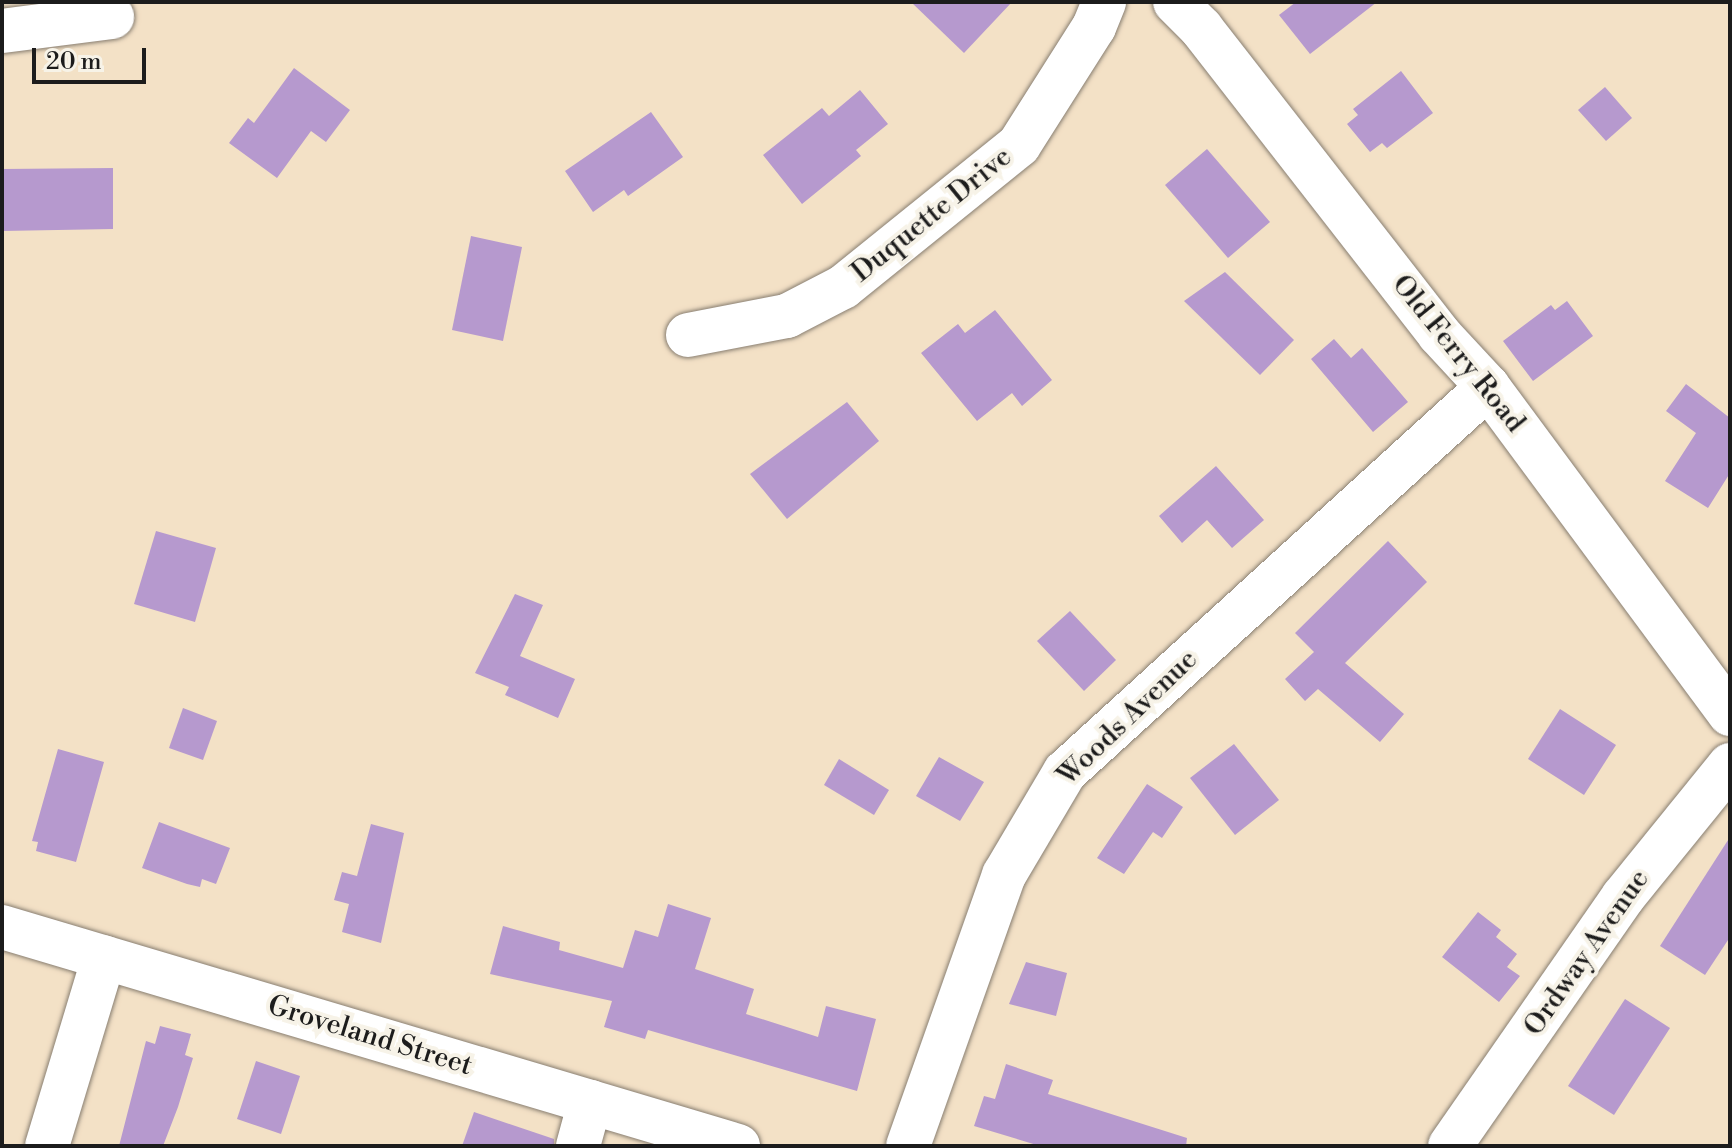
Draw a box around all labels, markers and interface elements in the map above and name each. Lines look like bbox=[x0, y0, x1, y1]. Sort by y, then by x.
scale bar bbox=[36, 32, 150, 82]
text: 20 m bbox=[46, 47, 102, 77]
street label: Duquette Drive bbox=[845, 140, 1019, 290]
street label: Old Ferry Road bbox=[1384, 269, 1532, 439]
street label: Woods Avenue bbox=[1051, 643, 1205, 793]
street label: Ordway Avenue bbox=[1517, 863, 1657, 1043]
street label: Groveland Street bbox=[264, 989, 476, 1083]

